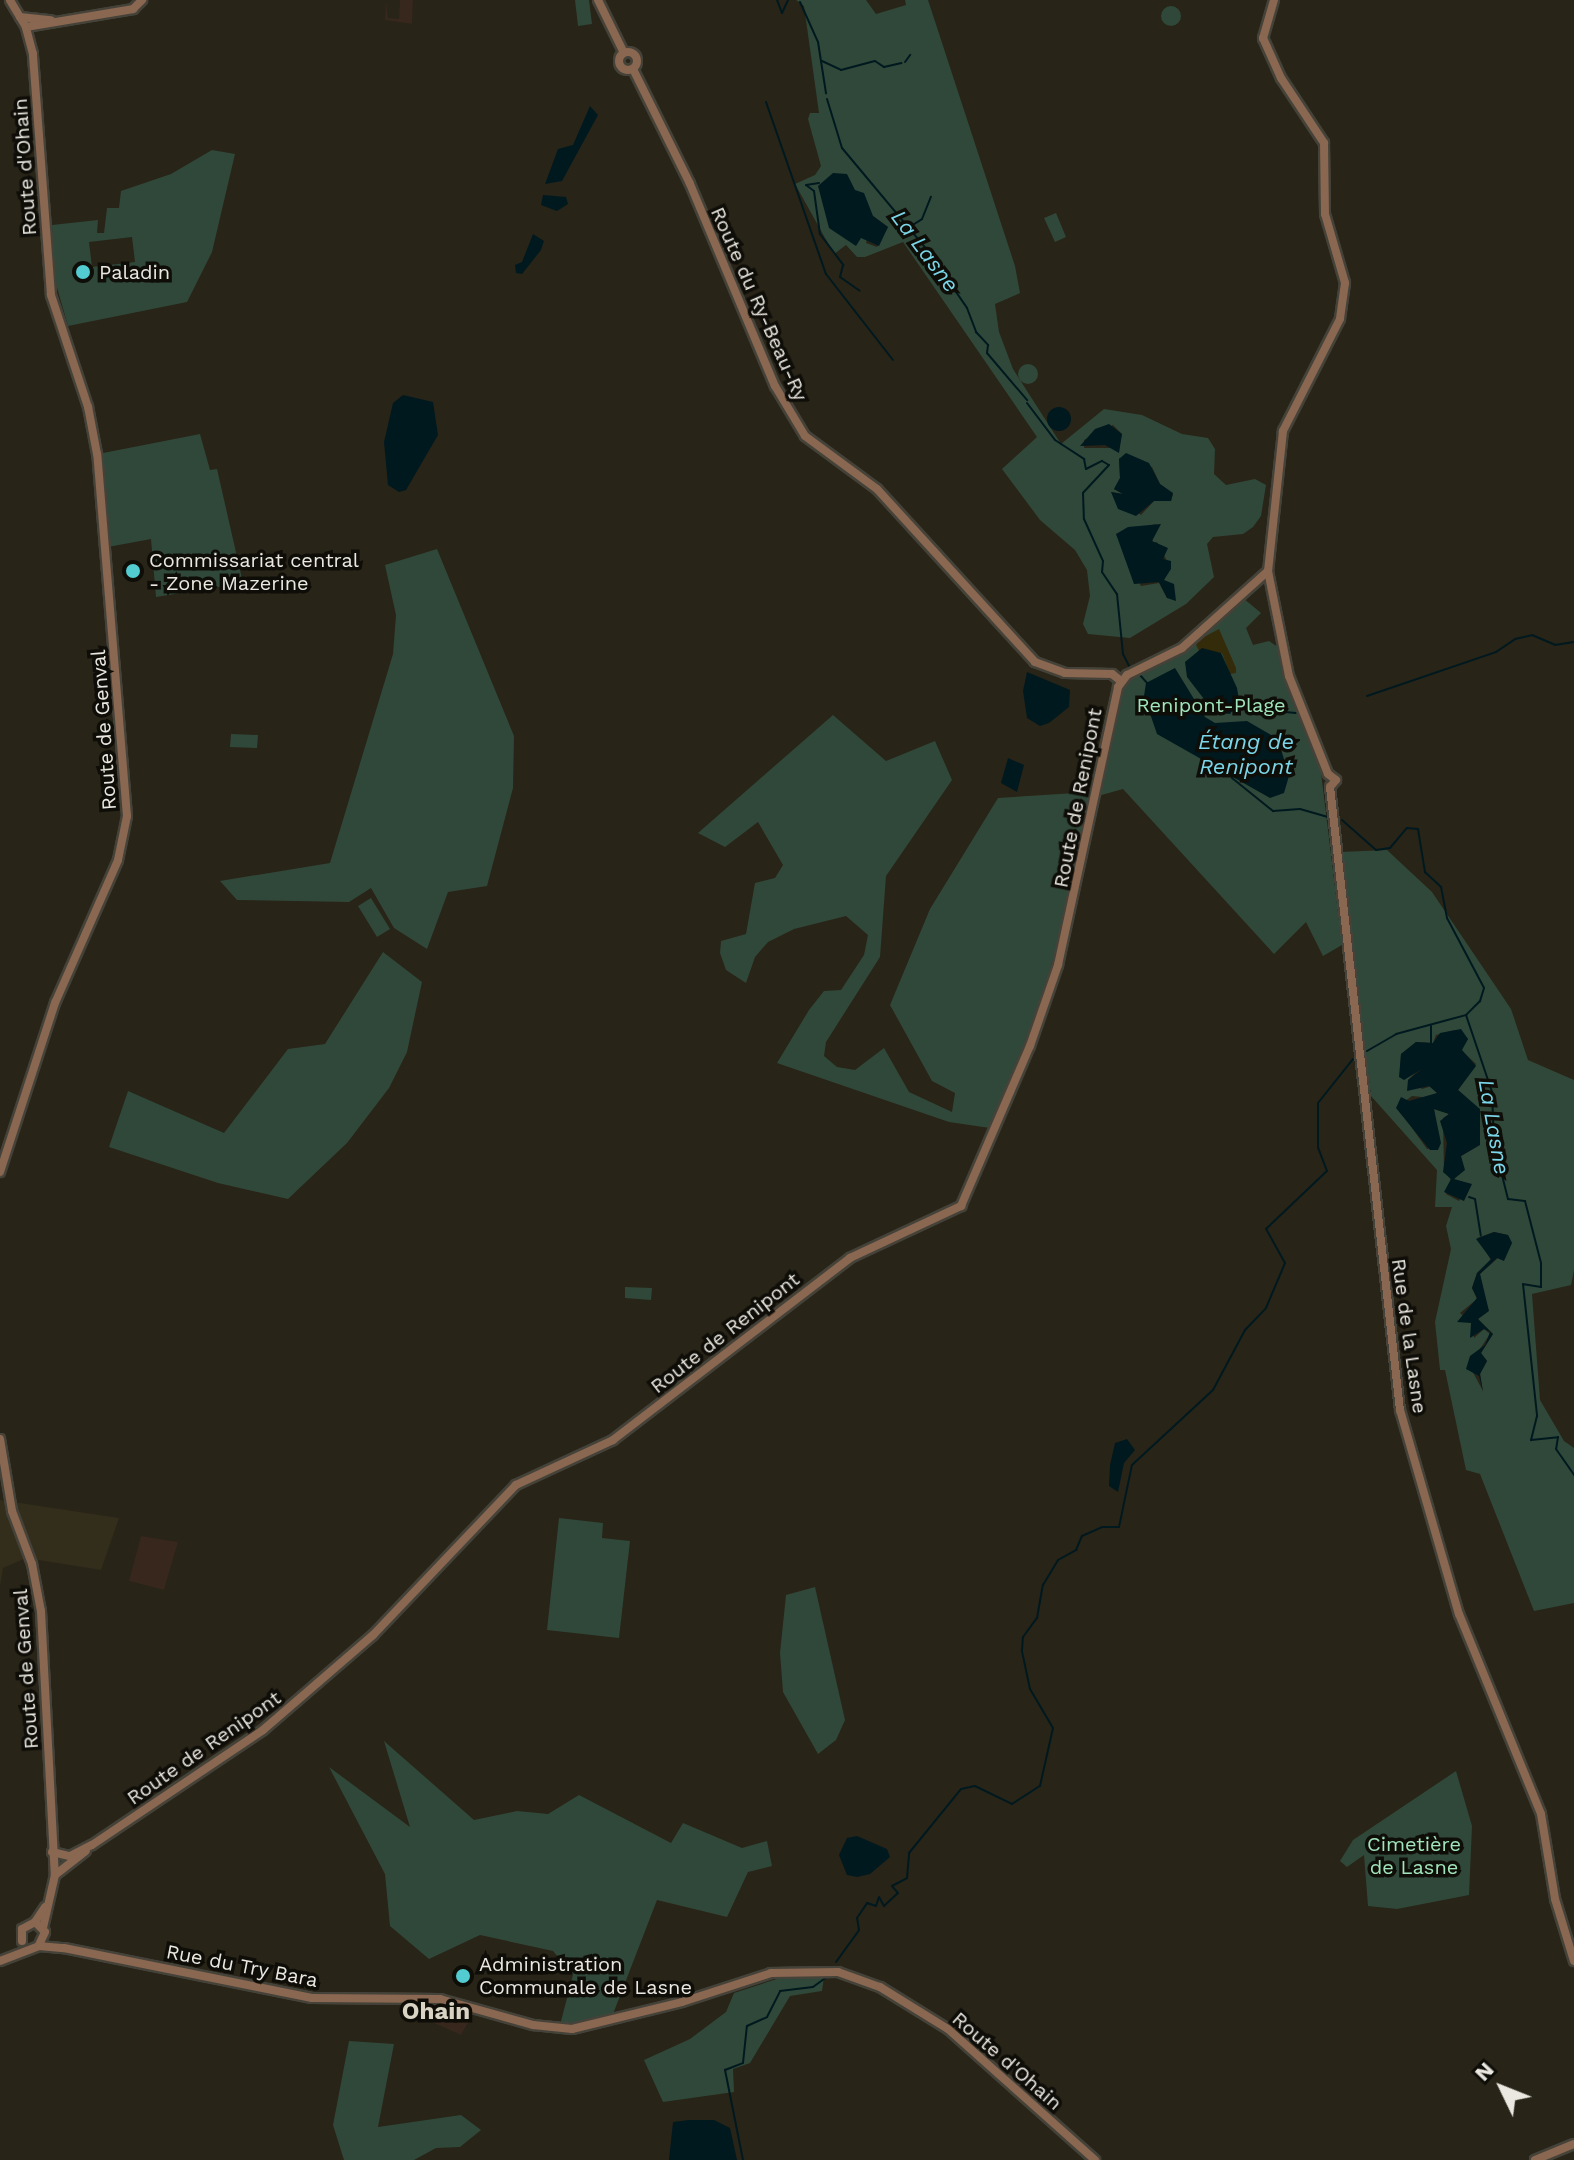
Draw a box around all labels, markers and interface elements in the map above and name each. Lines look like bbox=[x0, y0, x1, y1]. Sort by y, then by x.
street label: Route d'Ohain bbox=[8, 98, 42, 236]
street label: Route du Ry-Beau-Ry bbox=[705, 203, 813, 405]
water label: La Lasne bbox=[885, 205, 965, 297]
place label: Paladin bbox=[99, 260, 170, 284]
marker: Paladin bbox=[74, 263, 92, 281]
place label: Commissariat central - Zone Mazerine bbox=[149, 548, 359, 595]
marker: Commissariat central - Zone Mazerine bbox=[124, 562, 142, 580]
street label: Route de Genval bbox=[86, 649, 122, 811]
park label: Renipont-Plage bbox=[1136, 693, 1286, 717]
street label: Route de Renipont bbox=[1049, 706, 1107, 890]
water label: Étang de Renipont bbox=[1198, 728, 1294, 780]
water label: La Lasne bbox=[1473, 1077, 1515, 1177]
street label: Rue de la Lasne bbox=[1386, 1257, 1432, 1415]
street label: Route de Renipont bbox=[646, 1267, 804, 1399]
street label: Route de Genval bbox=[8, 1588, 44, 1750]
street label: Route de Renipont bbox=[122, 1686, 286, 1810]
park label: Cimetière de Lasne bbox=[1367, 1833, 1461, 1880]
street label: Rue du Try Bara bbox=[164, 1939, 320, 1993]
place label: Administration Communale de Lasne bbox=[479, 1952, 692, 1999]
marker: Administration Communale de Lasne bbox=[454, 1967, 472, 1985]
district label: Ohain bbox=[402, 1998, 470, 2026]
street label: Route d'Ohain bbox=[947, 2007, 1067, 2115]
north arrow bbox=[1462, 2048, 1542, 2128]
text: N bbox=[1469, 2057, 1499, 2086]

